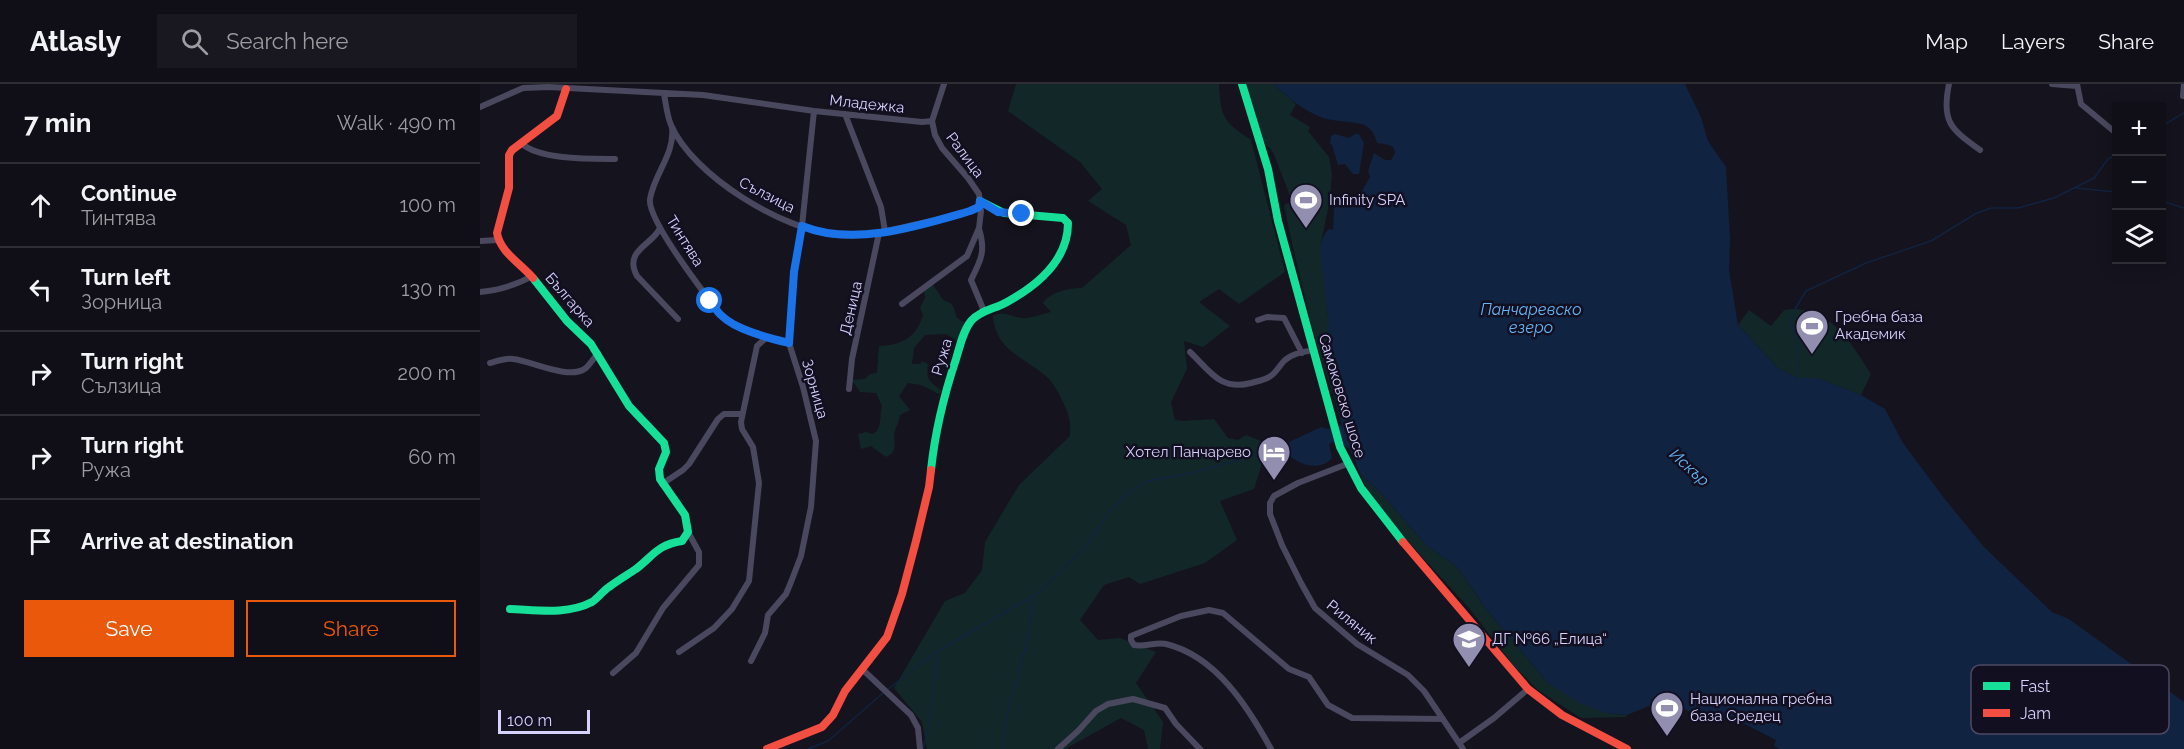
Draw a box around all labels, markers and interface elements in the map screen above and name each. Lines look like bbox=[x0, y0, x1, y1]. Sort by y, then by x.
search box bbox=[157, 14, 577, 68]
text: Atlasly bbox=[30, 25, 121, 58]
icon: search bbox=[178, 25, 211, 58]
text: Search here bbox=[226, 28, 348, 54]
text: Map bbox=[1925, 29, 1968, 54]
text: Layers bbox=[2001, 29, 2065, 54]
text: Share bbox=[2098, 29, 2154, 54]
street label: Младежка bbox=[829, 91, 905, 117]
map controls bbox=[2112, 102, 2166, 264]
button: + bbox=[2112, 102, 2166, 156]
text: 7 min bbox=[24, 108, 91, 138]
text: Walk · 490 m bbox=[337, 111, 456, 135]
street label: Ралица bbox=[942, 129, 988, 181]
button: − bbox=[2112, 156, 2166, 210]
street label: Сълзица bbox=[736, 173, 798, 217]
text: Continue bbox=[81, 180, 177, 206]
sports icon: Infinity SPA bbox=[1288, 182, 1324, 229]
icon: ahead bbox=[24, 189, 57, 222]
place label: Infinity SPA bbox=[1329, 191, 1405, 209]
text: 100 m bbox=[399, 193, 456, 217]
route end bbox=[1008, 200, 1034, 226]
text: Тинтява bbox=[81, 206, 156, 230]
button: layers bbox=[2112, 210, 2166, 264]
street label: Тинтява bbox=[662, 212, 708, 270]
text: Turn left bbox=[81, 264, 171, 290]
street label: Българка bbox=[541, 269, 599, 331]
icon: left bbox=[24, 273, 57, 306]
text: 130 m bbox=[401, 277, 456, 301]
street label: Деница bbox=[836, 279, 866, 337]
route start bbox=[696, 287, 722, 313]
text: Зорница bbox=[81, 290, 162, 314]
water label: Панчаревско езеро bbox=[1480, 300, 1582, 337]
sports icon: Гребна база Академик bbox=[1794, 308, 1830, 355]
place label: Гребна база Академик bbox=[1835, 308, 1923, 343]
street label: Самоковско шосе bbox=[1315, 332, 1369, 460]
street label: Ружа bbox=[928, 336, 956, 378]
text: Turn right bbox=[81, 348, 184, 374]
icon: right bbox=[24, 357, 57, 390]
street label: Зорница bbox=[798, 357, 832, 421]
text: 200 m bbox=[398, 361, 456, 385]
text: Сълзица bbox=[81, 374, 161, 398]
text: Turn right bbox=[81, 432, 184, 458]
hotel icon: Хотел Панчарево bbox=[1256, 434, 1292, 481]
icon: right bbox=[24, 441, 57, 474]
place label: Хотел Панчарево bbox=[1126, 443, 1251, 461]
text: 60 m bbox=[408, 445, 456, 469]
water label: Искър bbox=[1666, 445, 1713, 490]
text: Ружа bbox=[81, 458, 131, 482]
icon: arrive bbox=[24, 525, 57, 558]
text: Arrive at destination bbox=[81, 528, 294, 554]
street label: Риляник bbox=[1323, 596, 1381, 648]
button: Save bbox=[24, 600, 234, 657]
button: Share bbox=[246, 600, 456, 657]
school or university icon: ДГ №66 „Елица“ bbox=[1451, 621, 1487, 668]
place label: ДГ №66 „Елица“ bbox=[1492, 630, 1607, 648]
legend bbox=[1971, 665, 2169, 734]
text: Fast bbox=[2020, 677, 2051, 696]
sports icon: Национална гребна база Средец bbox=[1649, 690, 1685, 737]
place label: Национална гребна база Средец bbox=[1690, 690, 1832, 725]
text: Jam bbox=[2020, 704, 2051, 723]
scale bar bbox=[498, 707, 590, 734]
text: 100 m bbox=[507, 711, 552, 730]

